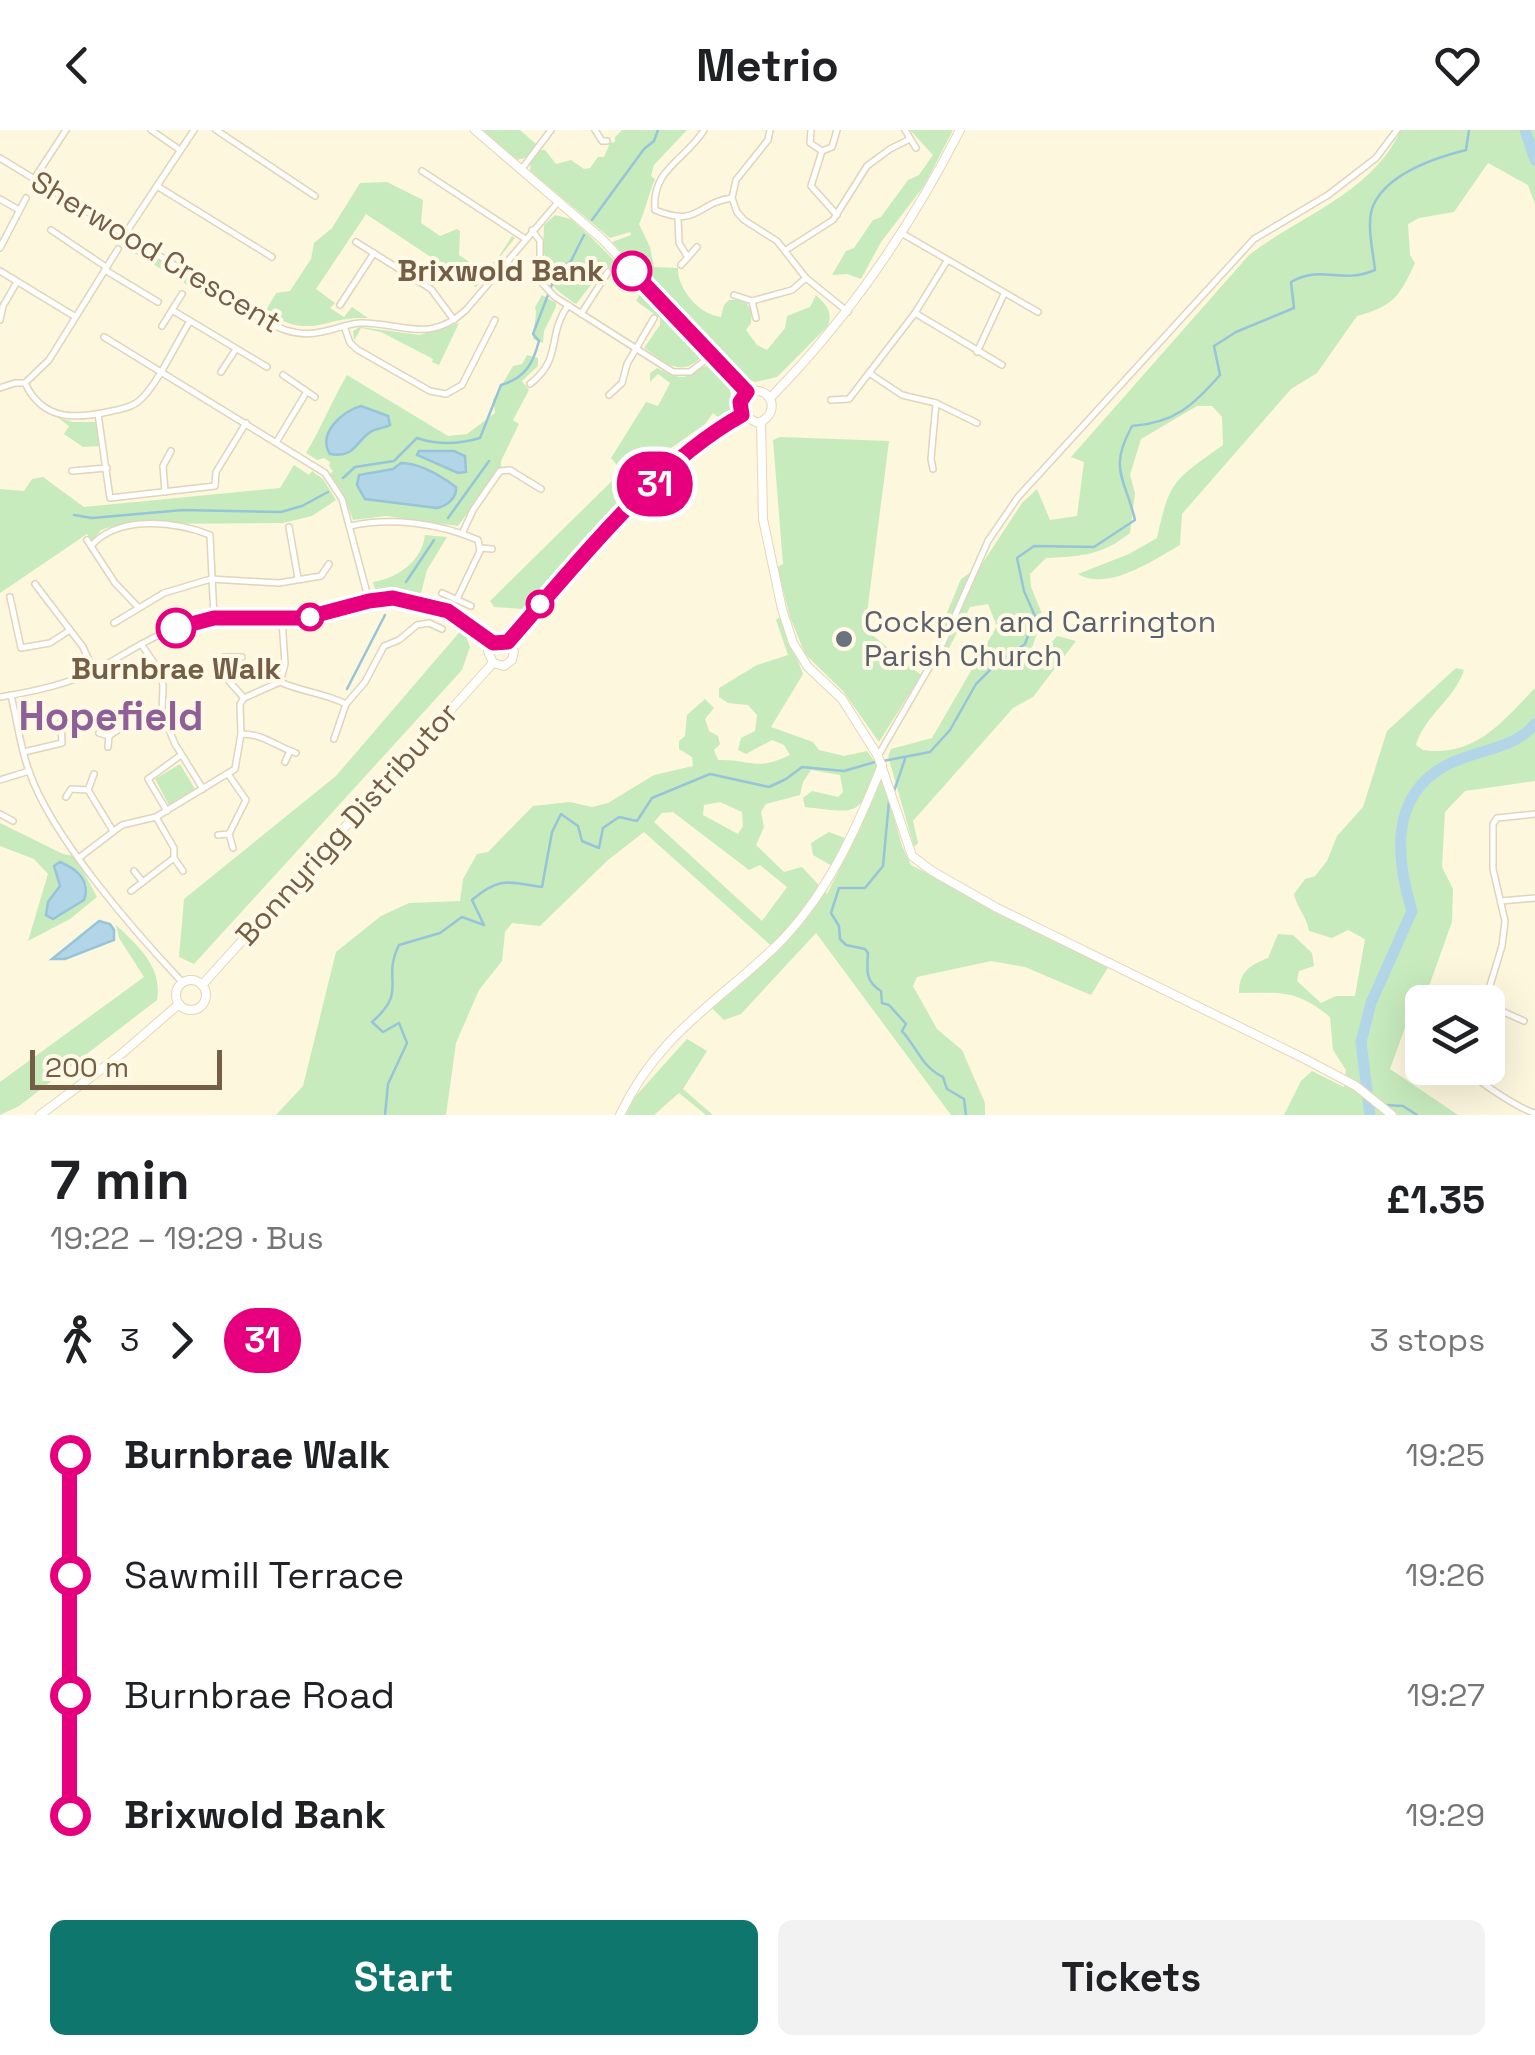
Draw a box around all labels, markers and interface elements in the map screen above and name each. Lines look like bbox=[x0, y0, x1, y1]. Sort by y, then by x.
text: Metrio bbox=[696, 37, 839, 94]
icon: back bbox=[50, 38, 105, 93]
icon: heart bbox=[1430, 38, 1485, 93]
street label: Sherwood Crescent bbox=[24, 162, 288, 342]
place label: Brixwold Bank bbox=[397, 251, 604, 290]
marker: Brixwold Bank bbox=[613, 252, 651, 290]
line badge: 31 bbox=[610, 452, 700, 516]
text: 31 bbox=[637, 462, 673, 506]
unlabelled marker bbox=[527, 591, 553, 617]
place label: Cockpen and Carrington Parish Church bbox=[864, 602, 1216, 675]
unlabelled marker bbox=[297, 604, 323, 630]
marker: Burnbrae Walk bbox=[157, 609, 195, 647]
marker: Cockpen and Carrington Parish Church bbox=[833, 628, 855, 650]
place label: Burnbrae Walk bbox=[71, 649, 281, 688]
district label: Hopefield bbox=[19, 691, 203, 742]
street label: Bonnyrigg Distributor bbox=[227, 694, 466, 953]
map controls bbox=[1405, 985, 1505, 1085]
button: layers bbox=[1405, 985, 1505, 1085]
scale bar bbox=[30, 1045, 222, 1090]
text: 200 m bbox=[45, 1049, 129, 1085]
text: 7 min bbox=[50, 1145, 190, 1215]
text: £1.35 bbox=[1386, 1176, 1485, 1224]
text: 19:22 – 19:29 · Bus bbox=[50, 1218, 324, 1258]
icon: walk bbox=[50, 1313, 105, 1368]
icon: forward bbox=[154, 1313, 209, 1368]
text: 31 bbox=[244, 1318, 281, 1362]
text: 3 bbox=[120, 1320, 139, 1360]
text: 3 stops bbox=[1370, 1320, 1485, 1360]
text: Burnbrae Walk bbox=[124, 1431, 390, 1479]
text: 19:25 bbox=[1405, 1435, 1485, 1475]
text: Sawmill Terrace bbox=[124, 1551, 404, 1599]
text: 19:26 bbox=[1405, 1555, 1485, 1595]
text: Burnbrae Road bbox=[124, 1671, 395, 1719]
text: 19:27 bbox=[1407, 1675, 1485, 1715]
text: Brixwold Bank bbox=[124, 1791, 386, 1839]
text: 19:29 bbox=[1405, 1795, 1485, 1835]
button: Start bbox=[50, 1920, 758, 2035]
button: Tickets bbox=[778, 1920, 1485, 2035]

